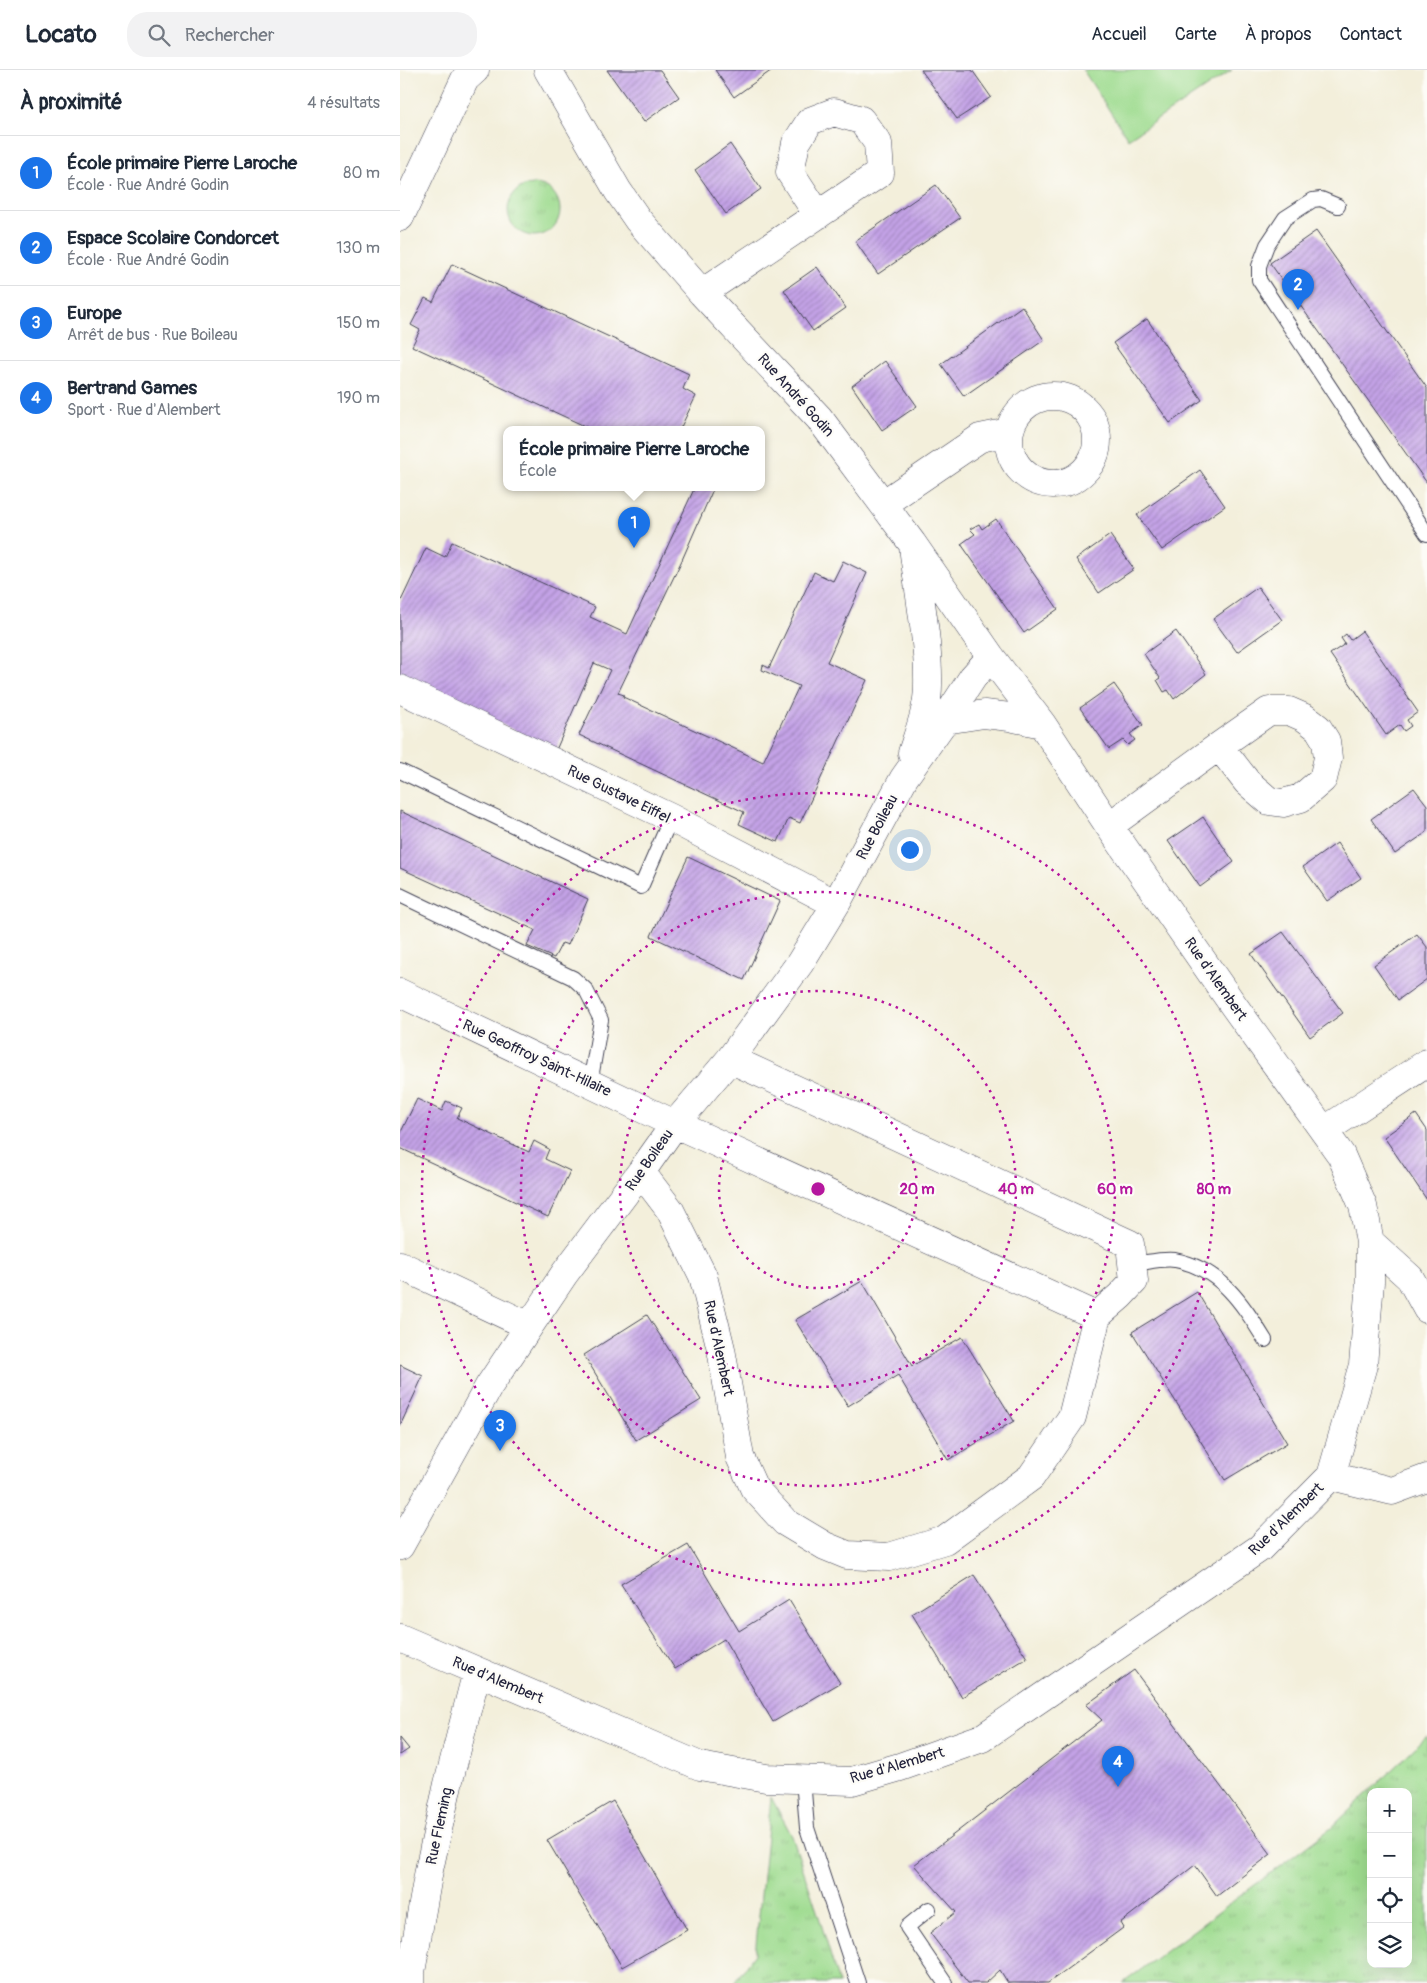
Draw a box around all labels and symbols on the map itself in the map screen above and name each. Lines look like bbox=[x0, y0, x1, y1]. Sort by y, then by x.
pin: 2 bbox=[1282, 269, 1314, 310]
street label: Rue André Godin bbox=[753, 350, 838, 441]
pin: 1 bbox=[618, 507, 650, 548]
street label: Rue Gustave Eiffel bbox=[564, 761, 674, 828]
street label: Rue Boileau bbox=[852, 791, 903, 863]
your location bbox=[897, 837, 923, 863]
street label: Rue d'Alembert bbox=[1180, 934, 1252, 1025]
street label: Rue Geoffroy Saint-Hilaire bbox=[459, 1016, 615, 1101]
street label: Rue Boileau bbox=[621, 1126, 678, 1195]
centre of rings bbox=[809, 1180, 827, 1198]
text: 20 m bbox=[899, 1180, 935, 1199]
text: 40 m bbox=[998, 1180, 1034, 1199]
text: 60 m bbox=[1097, 1180, 1133, 1199]
text: 80 m bbox=[1197, 1180, 1231, 1199]
street label: Rue d'Alembert bbox=[699, 1299, 738, 1399]
pin: 3 bbox=[484, 1410, 516, 1451]
street label: Rue d'Alembert bbox=[1245, 1478, 1329, 1560]
street label: Rue d'Alembert bbox=[449, 1653, 547, 1709]
street label: Rue d'Alembert bbox=[848, 1743, 947, 1788]
pin: 4 bbox=[1102, 1746, 1134, 1787]
street label: Rue Fleming bbox=[422, 1786, 457, 1867]

